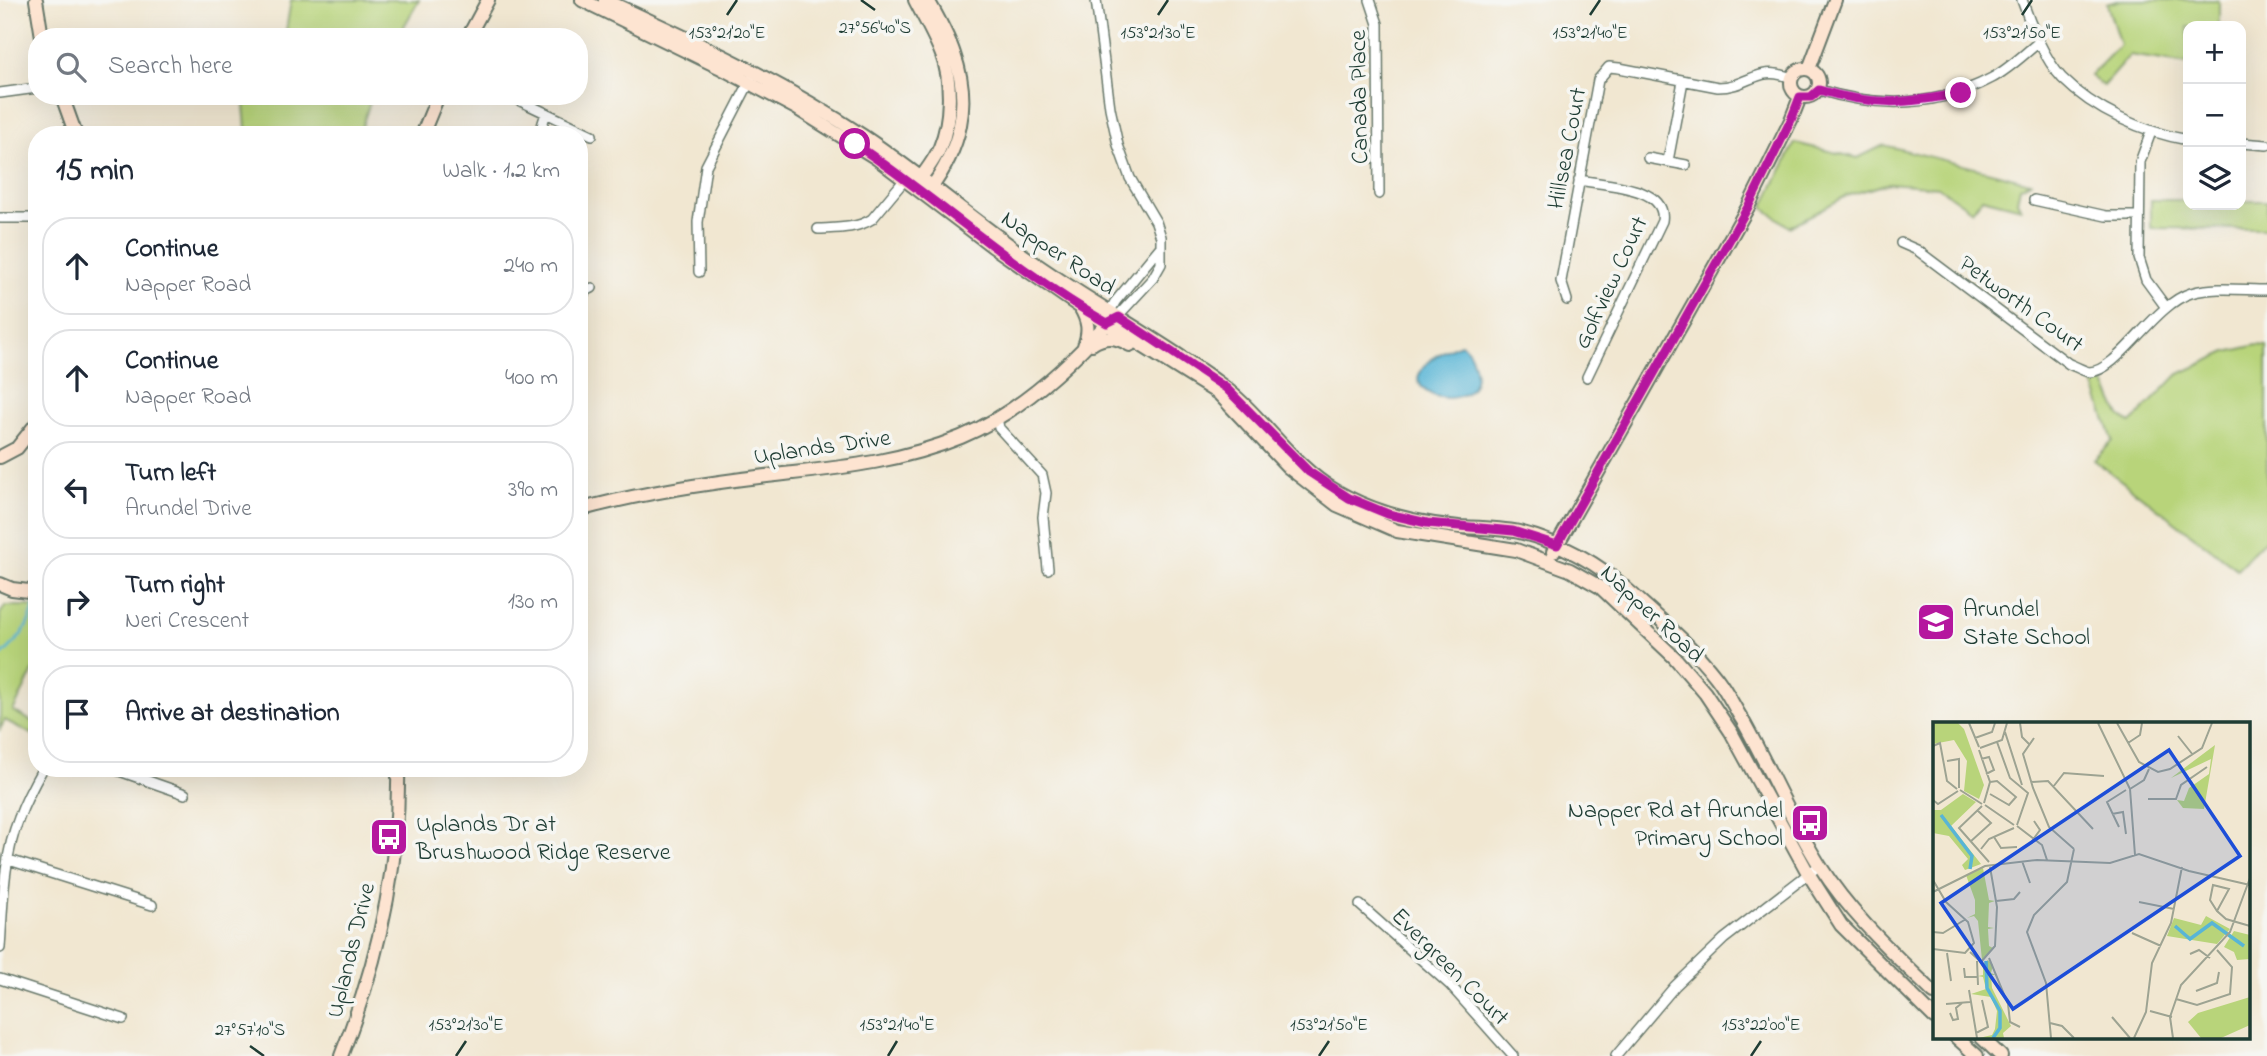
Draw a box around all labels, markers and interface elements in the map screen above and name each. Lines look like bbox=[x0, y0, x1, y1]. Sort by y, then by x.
text: 27°56'40"S bbox=[839, 16, 911, 42]
text: 153°21'20"E bbox=[689, 21, 765, 47]
text: 153°21'30"E bbox=[1120, 21, 1196, 47]
text: 153°21'40"E bbox=[1552, 21, 1628, 47]
text: 153°21'50"E bbox=[1983, 21, 2061, 47]
map controls bbox=[2183, 21, 2246, 210]
button: + bbox=[2183, 21, 2246, 84]
search box bbox=[28, 28, 588, 105]
street label: Canada Place bbox=[1342, 29, 1379, 164]
icon: search bbox=[52, 48, 90, 86]
text: Search here bbox=[108, 48, 233, 86]
route end bbox=[1945, 77, 1976, 108]
button: − bbox=[2183, 84, 2246, 147]
street label: Hillsea Court bbox=[1540, 85, 1597, 212]
route start bbox=[839, 128, 870, 159]
button: layers bbox=[2183, 147, 2246, 210]
text: 15 min bbox=[56, 150, 134, 194]
text: Walk · 1.2 km bbox=[442, 155, 560, 188]
street label: Napper Road bbox=[993, 203, 1122, 306]
street label: Golfview Court bbox=[1566, 211, 1658, 355]
text: Continue bbox=[125, 231, 218, 269]
icon: ahead bbox=[58, 247, 96, 285]
street label: Petworth Court bbox=[1951, 248, 2090, 362]
text: 240 m bbox=[504, 250, 558, 283]
text: Napper Road bbox=[125, 269, 251, 302]
text: Continue bbox=[125, 343, 218, 381]
icon: ahead bbox=[58, 359, 96, 397]
text: 400 m bbox=[505, 362, 558, 395]
text: Napper Road bbox=[125, 381, 251, 414]
street label: Uplands Drive bbox=[752, 421, 893, 475]
text: Turn left bbox=[125, 455, 216, 493]
icon: left bbox=[58, 471, 96, 509]
text: 390 m bbox=[508, 474, 558, 507]
text: Arundel Drive bbox=[125, 493, 252, 526]
street label: Napper Road bbox=[1591, 557, 1712, 673]
text: Turn right bbox=[125, 567, 225, 605]
icon: right bbox=[58, 583, 96, 621]
text: 130 m bbox=[508, 586, 558, 619]
place label: Arundel State School bbox=[1963, 593, 2090, 656]
school or university icon: Arundel State School bbox=[1915, 601, 1957, 643]
text: Neri Crescent bbox=[125, 605, 249, 638]
icon: arrive bbox=[58, 695, 96, 733]
text: Arrive at destination bbox=[125, 695, 340, 733]
inset map bbox=[1933, 722, 2250, 1038]
place label: Napper Rd at Arundel Primary School bbox=[1568, 794, 1783, 858]
bus stop icon: Napper Rd at Arundel Primary School bbox=[1789, 802, 1831, 844]
place label: Uplands Dr at Brushwood Ridge Reserve bbox=[415, 808, 671, 871]
bus stop icon: Uplands Dr at Brushwood Ridge Reserve bbox=[368, 816, 410, 858]
street label: Uplands Drive bbox=[319, 879, 386, 1022]
street label: Evergreen Court bbox=[1382, 901, 1516, 1035]
text: 153°21'30"E bbox=[428, 1013, 504, 1039]
text: 153°21'40"E bbox=[859, 1013, 935, 1039]
text: 153°21'50"E bbox=[1290, 1013, 1368, 1039]
text: 153°22'00"E bbox=[1722, 1013, 1800, 1039]
text: 27°57'10"S bbox=[215, 1018, 285, 1044]

